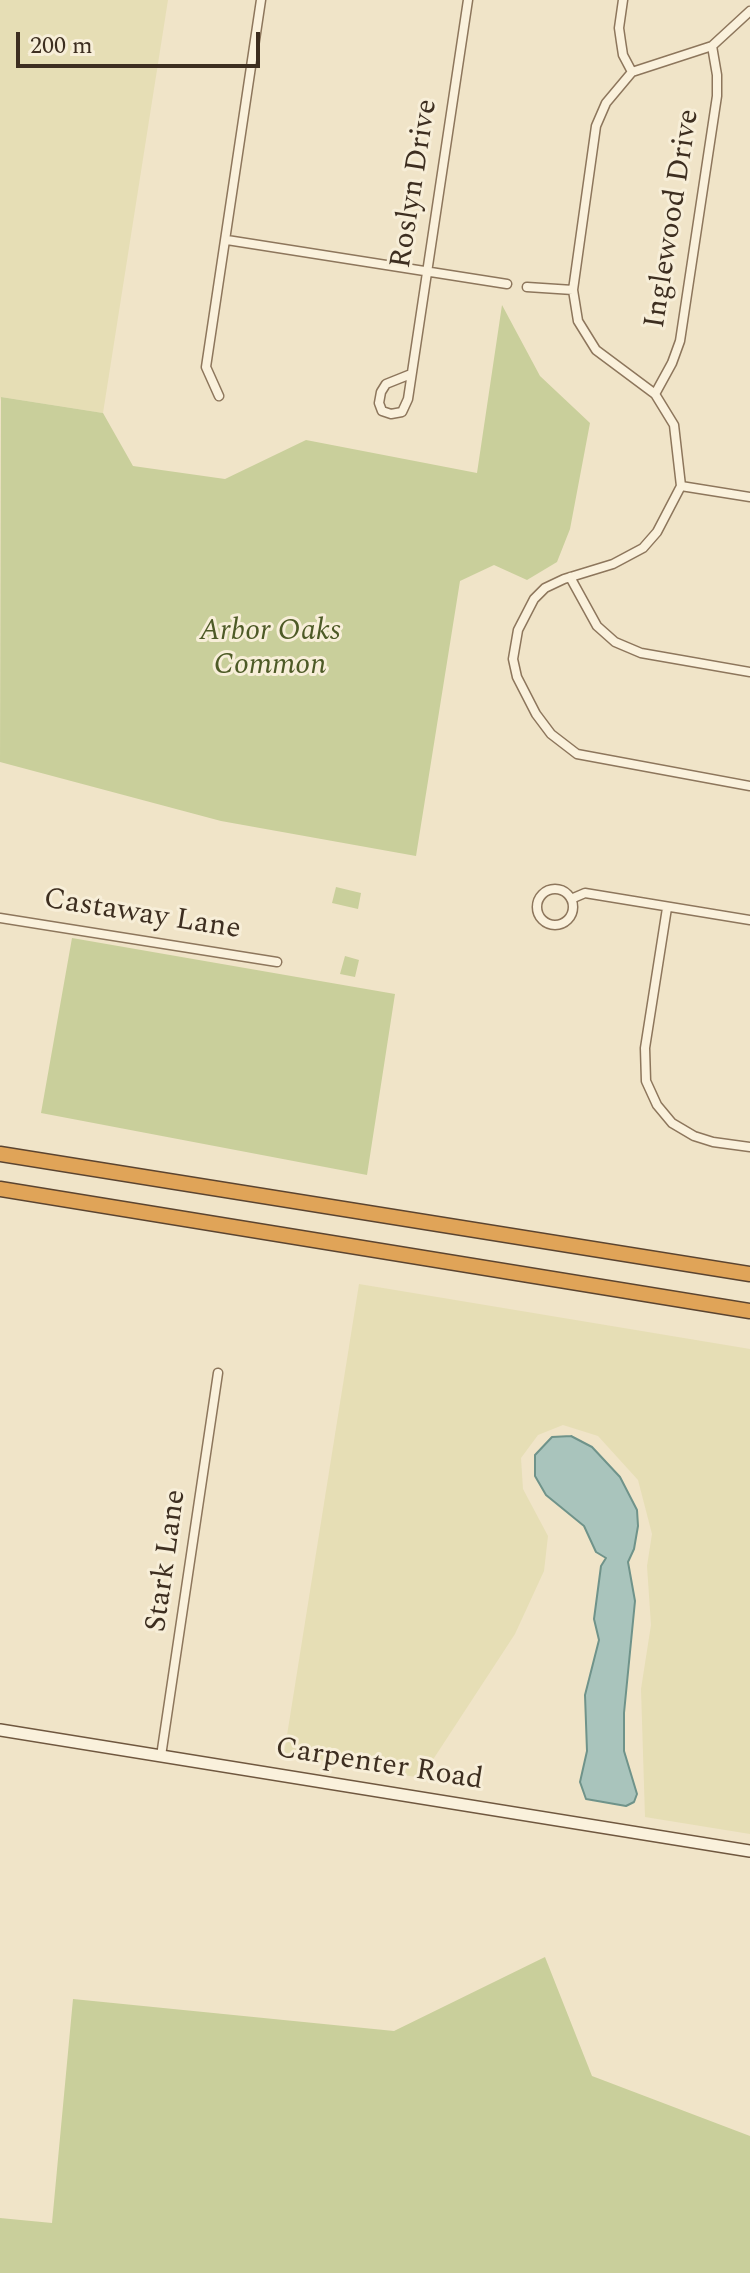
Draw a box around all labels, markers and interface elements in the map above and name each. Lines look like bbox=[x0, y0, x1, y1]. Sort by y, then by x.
scale bar bbox=[20, 16, 264, 66]
text: 200 m bbox=[30, 28, 93, 64]
street label: Roslyn Drive bbox=[385, 97, 447, 271]
street label: Inglewood Drive bbox=[639, 107, 709, 331]
park label: Arbor Oaks Common bbox=[199, 615, 341, 686]
street label: Castaway Lane bbox=[41, 883, 243, 949]
street label: Stark Lane bbox=[140, 1488, 196, 1634]
street label: Carpenter Road bbox=[273, 1732, 485, 1800]

